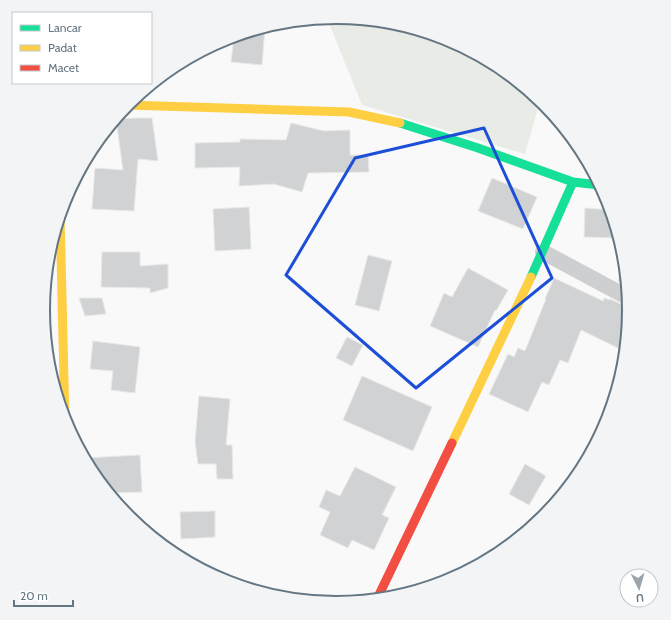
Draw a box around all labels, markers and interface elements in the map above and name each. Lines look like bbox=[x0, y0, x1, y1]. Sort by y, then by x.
legend bbox=[12, 12, 152, 84]
text: Lancar bbox=[48, 20, 82, 35]
text: Padat bbox=[48, 40, 77, 55]
text: Macet bbox=[48, 60, 79, 75]
north arrow bbox=[619, 568, 659, 608]
scale bar bbox=[14, 582, 73, 608]
text: 20 m bbox=[20, 588, 48, 603]
text: U bbox=[635, 591, 644, 605]

